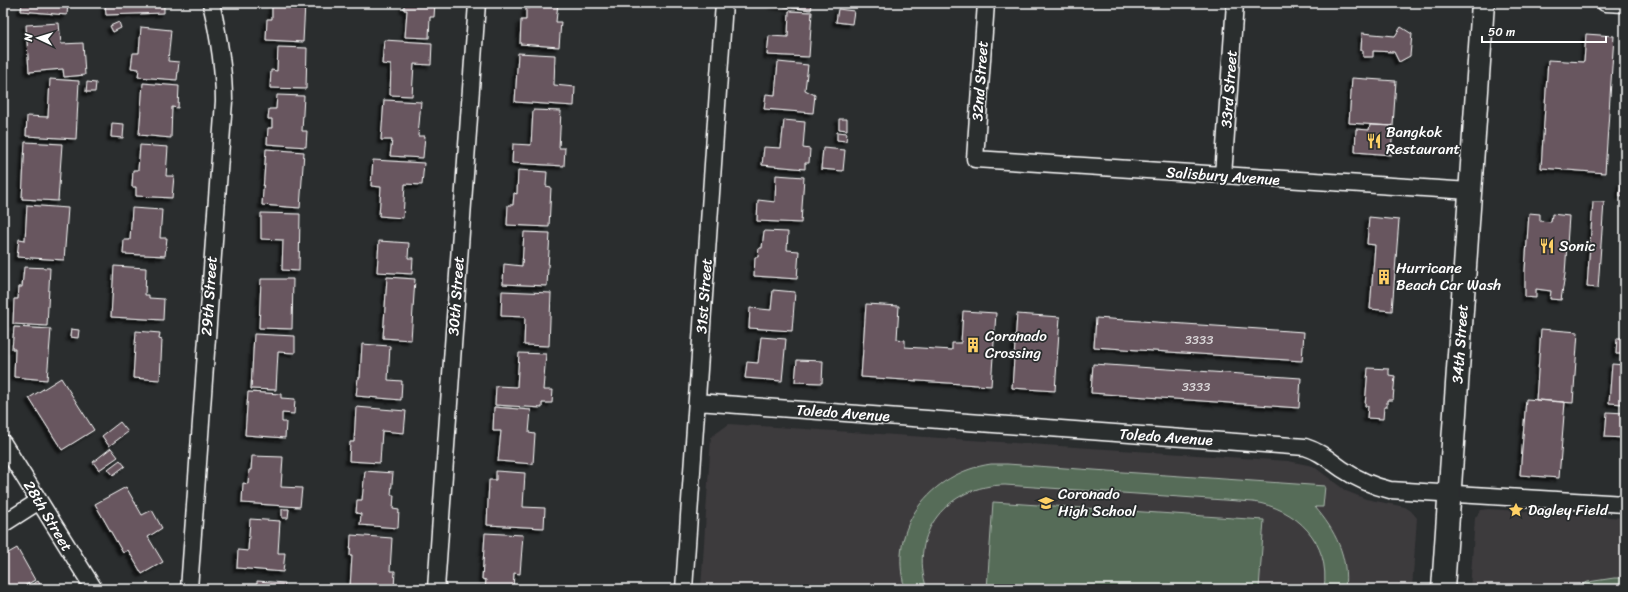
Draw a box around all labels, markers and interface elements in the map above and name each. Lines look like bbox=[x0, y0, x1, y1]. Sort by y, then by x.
north arrow bbox=[18, 18, 58, 58]
scale bar bbox=[1482, 18, 1606, 44]
text: 50 m bbox=[1488, 21, 1515, 43]
text: N bbox=[19, 32, 38, 43]
street label: 32nd Street bbox=[964, 40, 996, 122]
street label: 33rd Street bbox=[1213, 49, 1245, 129]
place label: Bangkok Restaurant bbox=[1386, 119, 1461, 162]
restaurant icon: Bangkok Restaurant bbox=[1365, 132, 1383, 150]
street label: Salisbury Avenue bbox=[1165, 159, 1281, 193]
place label: Sonic bbox=[1559, 233, 1596, 259]
restaurant icon: Sonic bbox=[1538, 237, 1556, 255]
street label: 29th Street bbox=[193, 255, 225, 337]
street label: 30th Street bbox=[440, 255, 472, 337]
place label: Hurricane Beach Car Wash bbox=[1396, 255, 1501, 298]
street label: 31st Street bbox=[688, 257, 720, 335]
building icon: Hurricane Beach Car Wash bbox=[1375, 268, 1393, 286]
street label: 34th Street bbox=[1444, 303, 1476, 385]
place label: Coranado Crossing bbox=[985, 323, 1047, 366]
house number: 3333 bbox=[1185, 328, 1213, 351]
building icon: Coranado Crossing bbox=[964, 336, 982, 354]
house number: 3333 bbox=[1182, 375, 1210, 398]
street label: Toledo Avenue bbox=[795, 397, 891, 429]
street label: Toledo Avenue bbox=[1118, 421, 1214, 453]
street label: 28th Street bbox=[16, 475, 80, 557]
place label: Coronado High School bbox=[1058, 481, 1137, 524]
school or university icon: Coronado High School bbox=[1037, 494, 1055, 512]
place label: Dagley Field bbox=[1528, 497, 1609, 523]
place icon: Dagley Field bbox=[1507, 501, 1525, 519]

